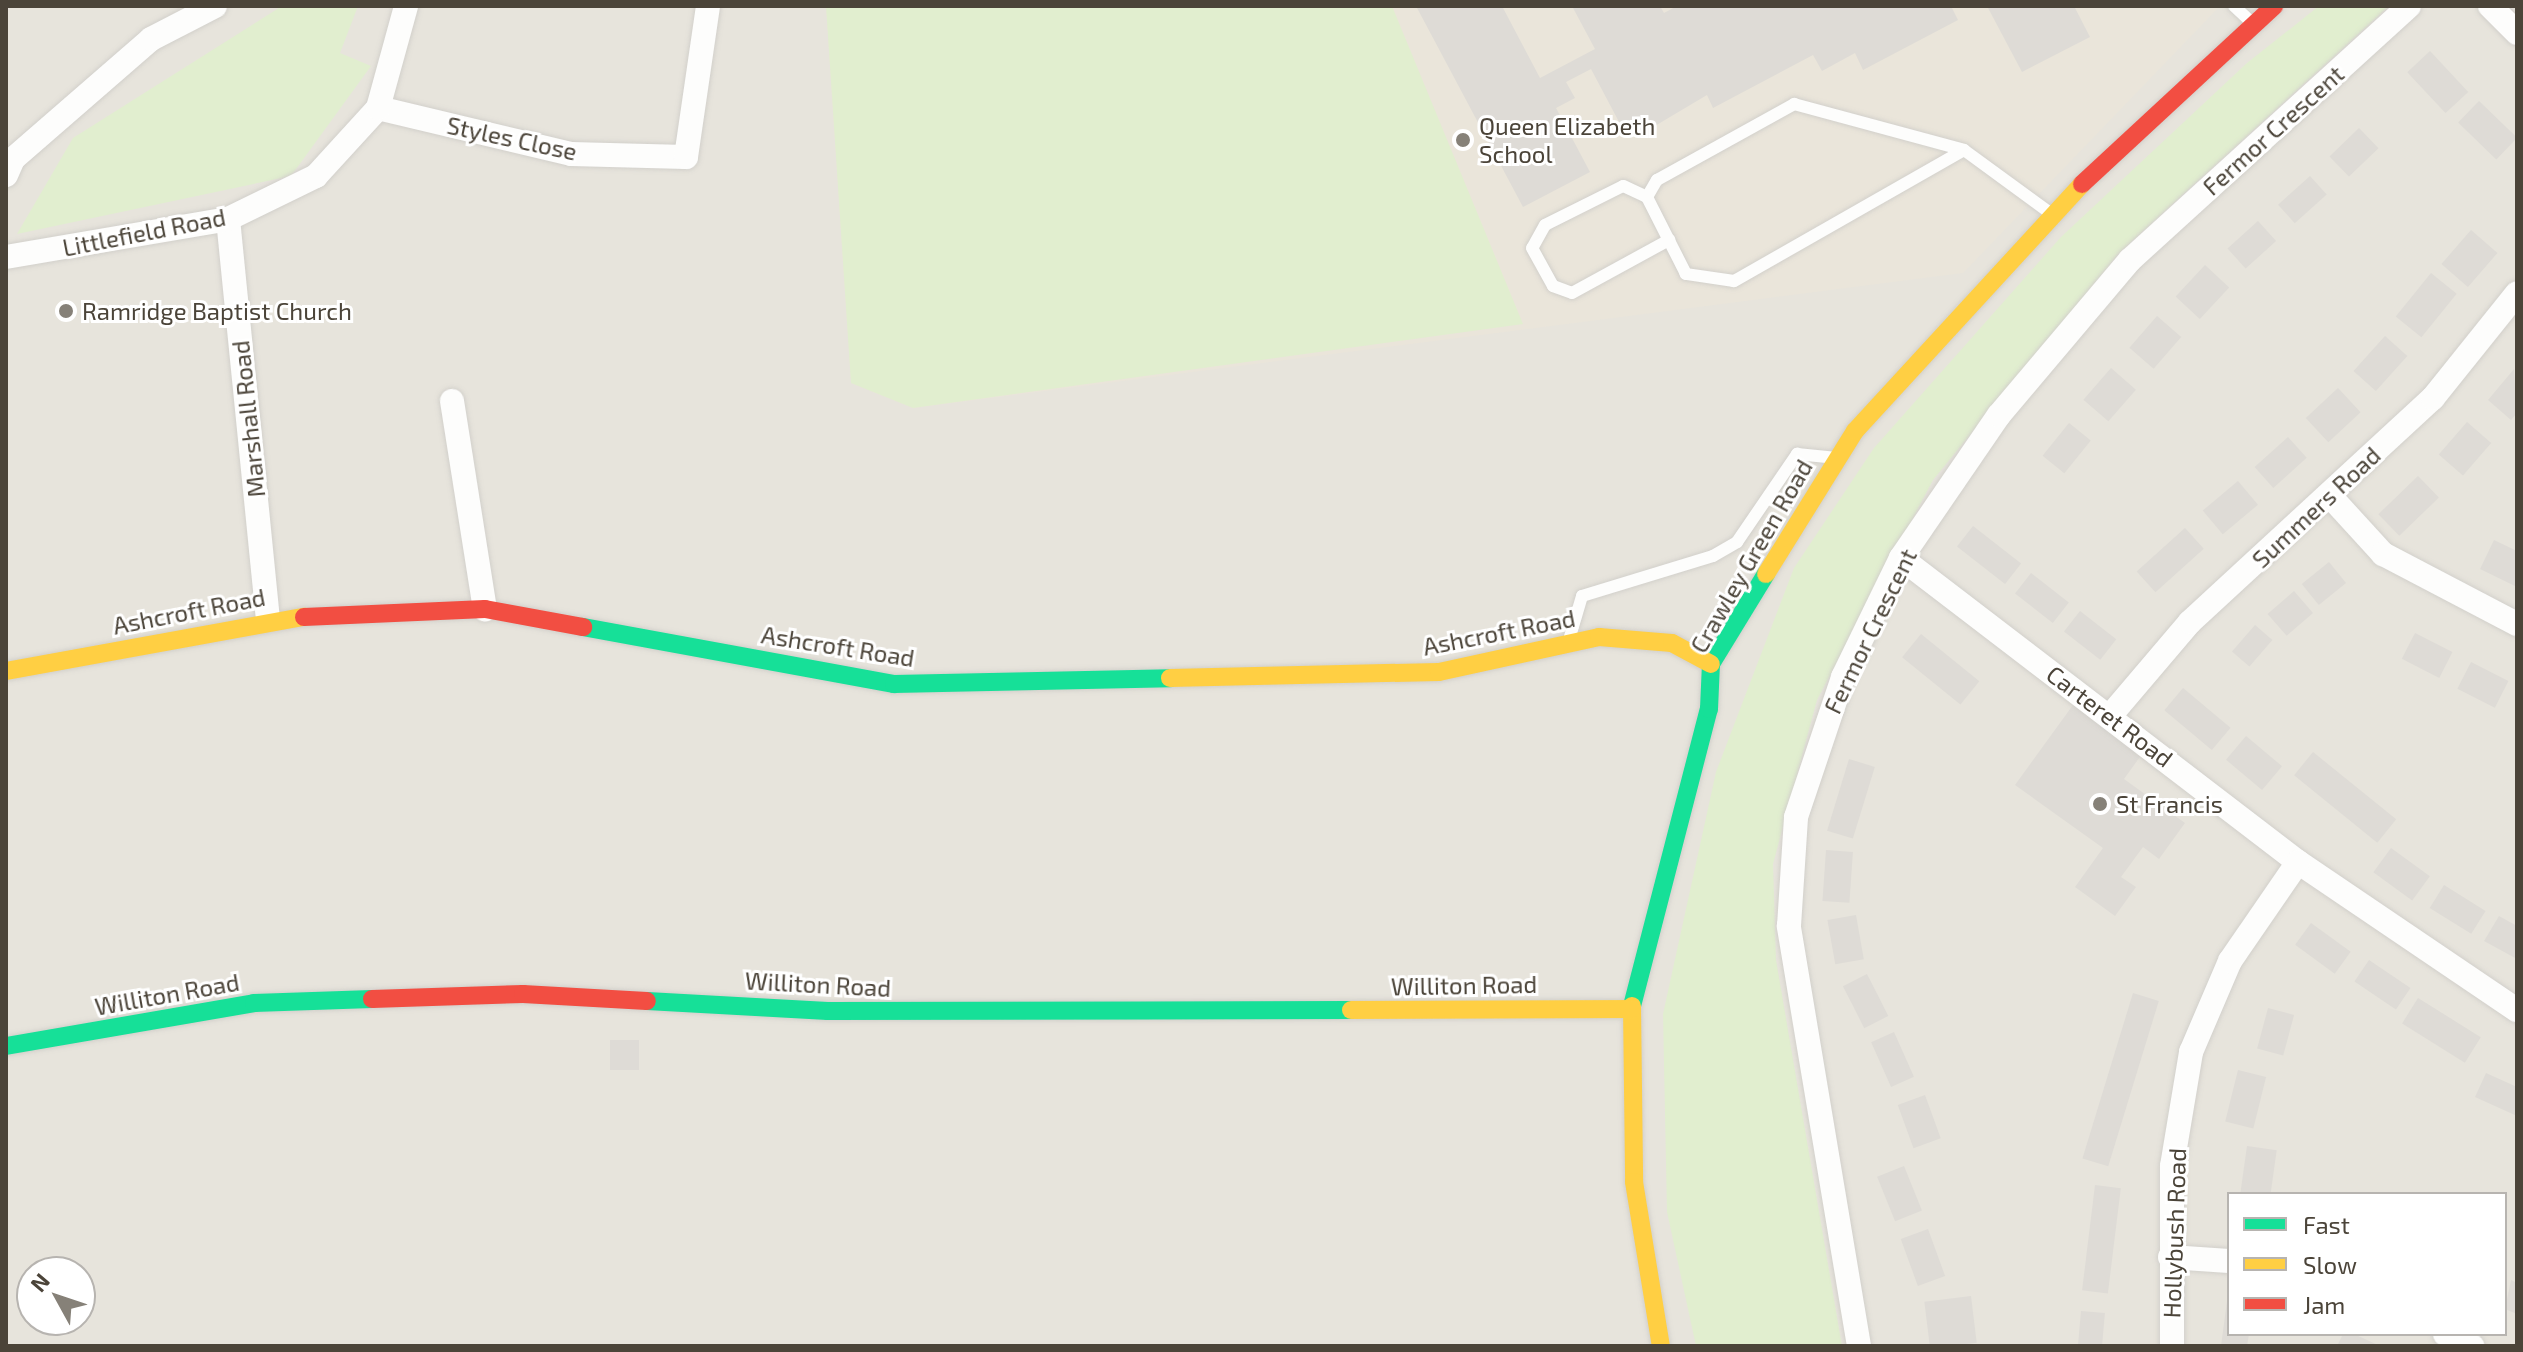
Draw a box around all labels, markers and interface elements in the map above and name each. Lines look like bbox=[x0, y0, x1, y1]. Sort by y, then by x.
street label: Fermor Crescent bbox=[2196, 59, 2350, 201]
street label: Styles Close bbox=[444, 110, 580, 166]
place label: Queen Elizabeth School bbox=[1479, 112, 1655, 168]
marker: Queen Elizabeth School bbox=[1454, 131, 1472, 149]
street label: Littlefield Road bbox=[60, 202, 228, 262]
place label: Ramridge Baptist Church bbox=[82, 297, 352, 325]
marker: Ramridge Baptist Church bbox=[57, 302, 75, 320]
street label: Marshall Road bbox=[225, 339, 271, 499]
street label: Summers Road bbox=[2246, 440, 2386, 574]
street label: Crawley Green Road bbox=[1684, 454, 1818, 658]
street label: Fermor Crescent bbox=[1818, 544, 1922, 718]
street label: Ashcroft Road bbox=[110, 582, 268, 640]
street label: Ashcroft Road bbox=[1420, 603, 1578, 661]
street label: Ashcroft Road bbox=[759, 620, 917, 672]
street label: Carteret Road bbox=[2041, 659, 2179, 773]
place label: St Francis bbox=[2116, 790, 2223, 818]
marker: St Francis bbox=[2091, 795, 2109, 813]
street label: Williton Road bbox=[744, 966, 892, 1002]
street label: Williton Road bbox=[92, 967, 242, 1021]
street label: Williton Road bbox=[1391, 969, 1537, 1001]
street label: Hollybush Road bbox=[2157, 1147, 2191, 1319]
legend bbox=[2227, 1192, 2507, 1336]
text: Fast bbox=[2303, 1210, 2350, 1239]
text: Slow bbox=[2303, 1250, 2357, 1279]
north arrow bbox=[16, 1256, 96, 1336]
text: N bbox=[24, 1267, 54, 1296]
text: Jam bbox=[2303, 1290, 2345, 1319]

